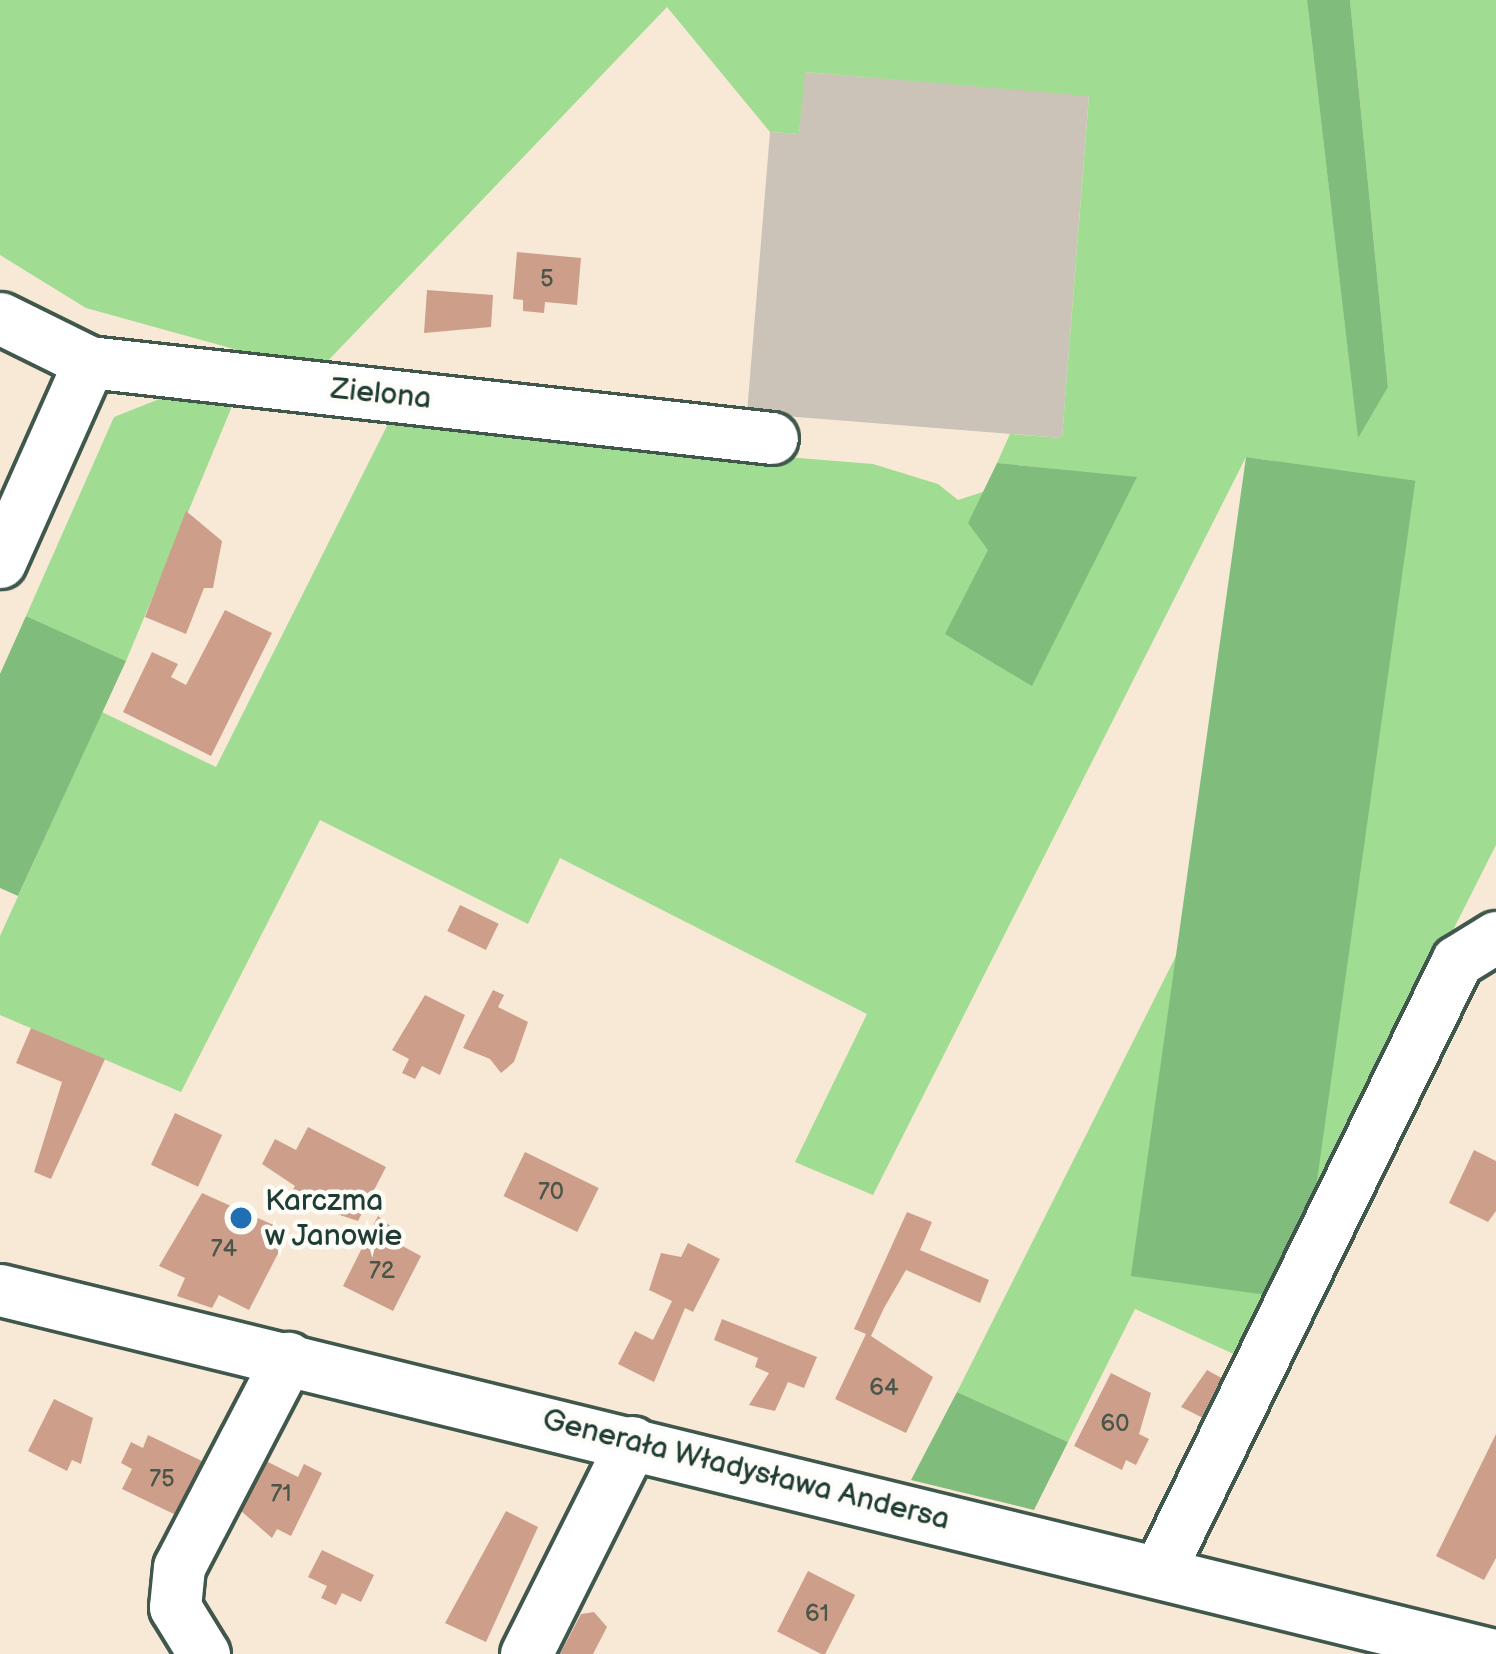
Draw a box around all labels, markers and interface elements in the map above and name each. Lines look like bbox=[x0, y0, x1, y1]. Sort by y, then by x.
house number: 5 bbox=[540, 265, 554, 293]
street label: Zielona bbox=[329, 371, 433, 417]
house number: 70 bbox=[538, 1178, 564, 1206]
place label: Karczma w Janowie bbox=[265, 1183, 404, 1254]
marker: Karczma w Janowie bbox=[228, 1205, 254, 1231]
house number: 74 bbox=[211, 1235, 237, 1263]
house number: 72 bbox=[369, 1257, 395, 1285]
house number: 64 bbox=[869, 1374, 899, 1402]
street label: Generała Władysława Andersa bbox=[538, 1402, 954, 1538]
house number: 60 bbox=[1101, 1410, 1129, 1438]
house number: 75 bbox=[149, 1465, 175, 1493]
house number: 71 bbox=[270, 1480, 292, 1508]
house number: 61 bbox=[805, 1600, 829, 1628]

